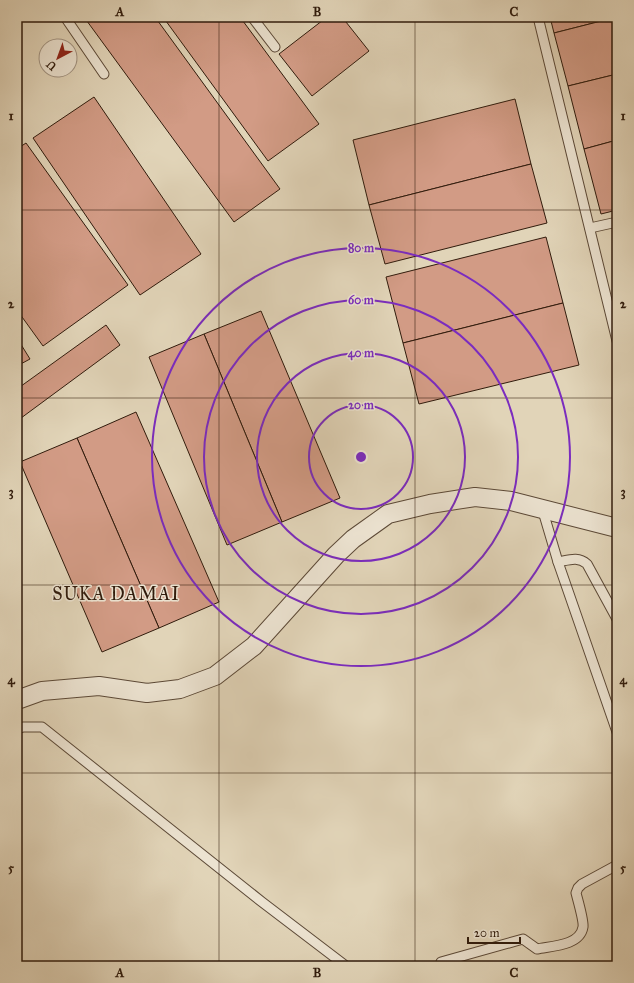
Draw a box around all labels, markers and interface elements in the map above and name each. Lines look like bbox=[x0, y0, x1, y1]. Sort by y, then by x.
text: A bbox=[115, 4, 125, 20]
text: B bbox=[313, 4, 322, 20]
text: C bbox=[510, 4, 519, 20]
north arrow bbox=[38, 38, 78, 78]
text: U bbox=[44, 57, 59, 73]
text: 1 bbox=[8, 108, 14, 124]
text: 1 bbox=[620, 108, 626, 124]
text: 80 m bbox=[348, 241, 375, 255]
text: 60 m bbox=[348, 293, 375, 307]
text: 2 bbox=[8, 296, 15, 312]
text: 2 bbox=[620, 296, 627, 312]
text: 40 m bbox=[348, 346, 375, 361]
text: 20 m bbox=[348, 398, 375, 412]
centre of rings bbox=[354, 450, 368, 464]
text: 3 bbox=[8, 484, 14, 500]
text: 3 bbox=[620, 484, 626, 500]
district label: SUKA DAMAI bbox=[52, 583, 180, 605]
text: 4 bbox=[7, 672, 15, 688]
text: 4 bbox=[619, 672, 627, 688]
text: 5 bbox=[8, 860, 15, 876]
text: 5 bbox=[620, 860, 627, 876]
scale bar bbox=[468, 919, 520, 945]
text: 20 m bbox=[474, 926, 500, 940]
text: A bbox=[115, 965, 125, 981]
text: B bbox=[313, 965, 322, 981]
text: C bbox=[510, 965, 519, 981]

